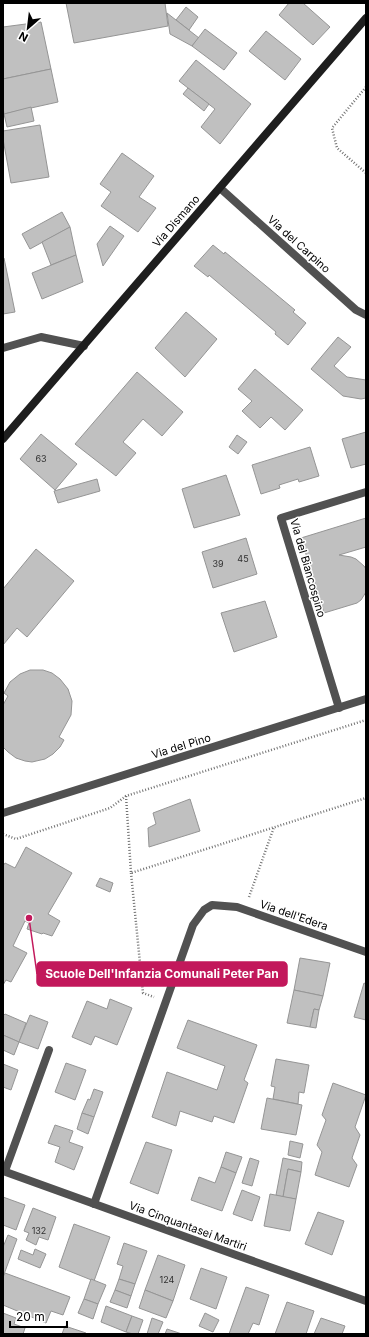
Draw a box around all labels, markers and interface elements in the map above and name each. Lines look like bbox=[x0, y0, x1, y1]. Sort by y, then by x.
north arrow bbox=[8, 8, 48, 48]
text: N bbox=[16, 29, 30, 45]
street label: Via Dismano bbox=[149, 192, 203, 250]
street label: Via del Carpino bbox=[265, 212, 334, 276]
house number: 63 bbox=[35, 453, 47, 464]
street label: Via del Biancospino bbox=[287, 517, 329, 619]
house number: 45 bbox=[237, 553, 249, 564]
house number: 39 bbox=[212, 558, 224, 569]
street label: Via del Pino bbox=[150, 730, 213, 762]
street label: Via dell'Edera bbox=[258, 897, 330, 933]
callout: Scuole Dell'Infanzia Comunali Peter Pan bbox=[37, 962, 287, 986]
text: Scuole Dell'Infanzia Comunali Peter Pan bbox=[45, 966, 279, 981]
street label: Via Cinquantasei Martiri bbox=[127, 1198, 249, 1254]
house number: 132 bbox=[32, 1225, 46, 1236]
house number: 124 bbox=[160, 1274, 175, 1285]
scale bar bbox=[10, 1303, 67, 1329]
text: 20 m bbox=[16, 1309, 45, 1324]

